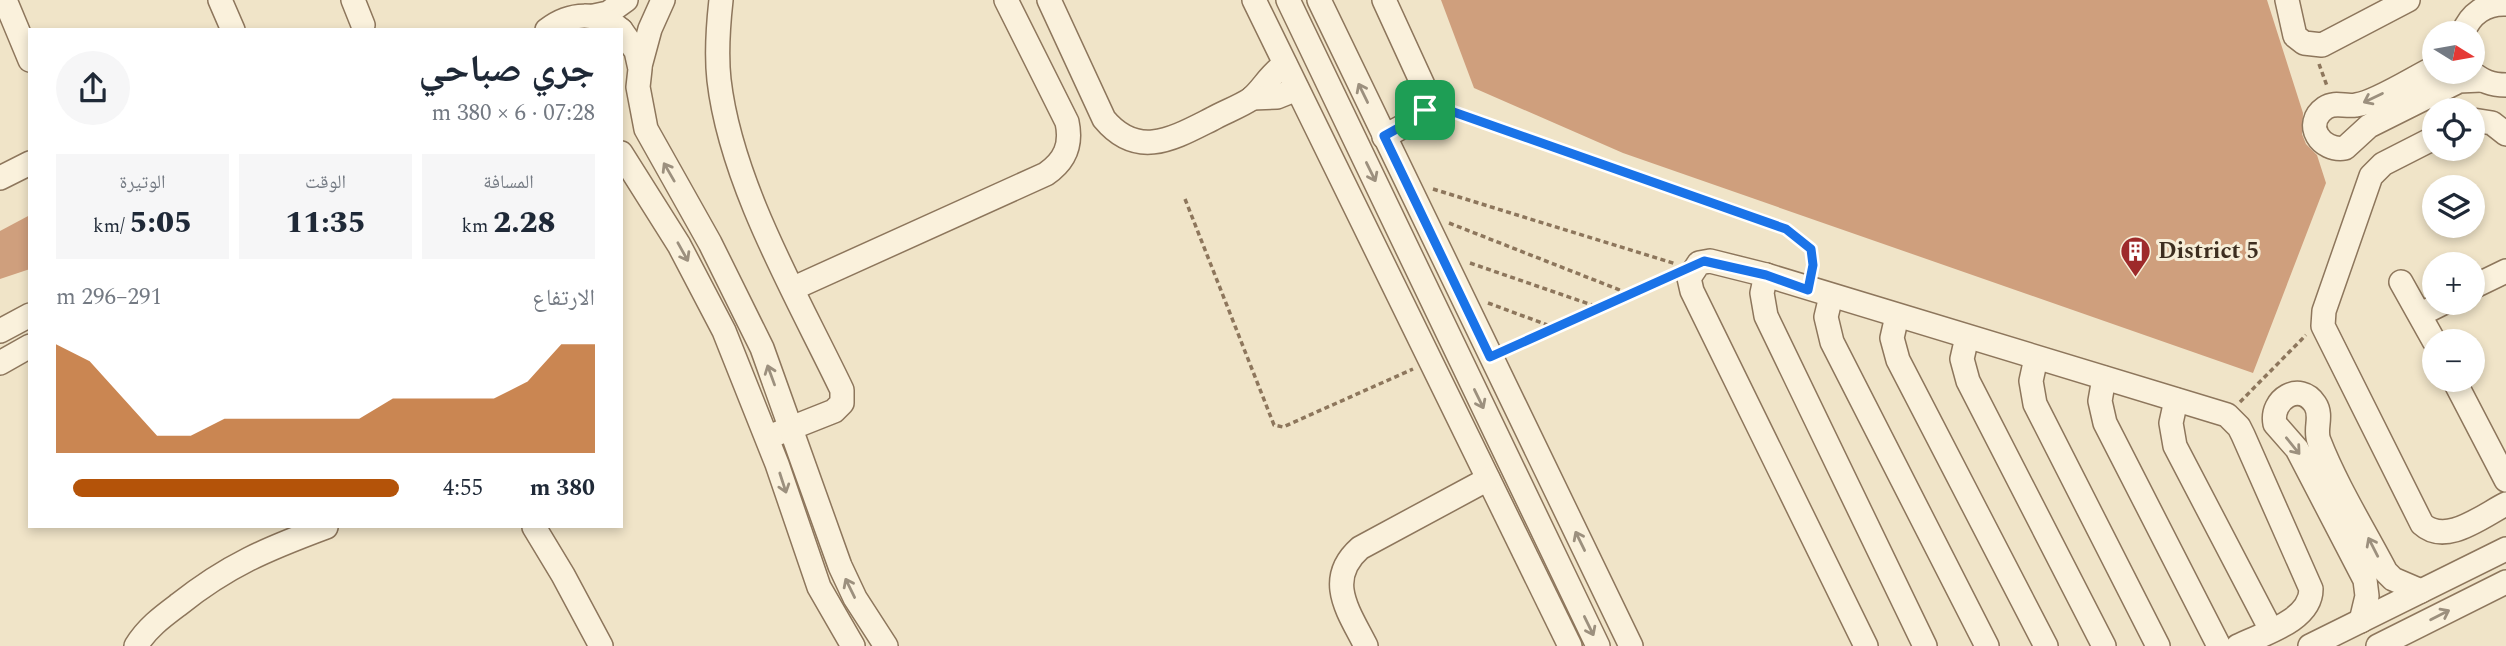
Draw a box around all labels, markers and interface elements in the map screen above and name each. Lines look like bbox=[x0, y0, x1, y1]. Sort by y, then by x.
north arrow bbox=[2422, 21, 2485, 84]
map controls bbox=[2422, 21, 2485, 392]
text: جري صباحي bbox=[419, 41, 595, 99]
button: share bbox=[56, 51, 130, 125]
pin bbox=[1395, 80, 1455, 140]
one-way arrow bbox=[1356, 83, 1370, 104]
icon: arrive bbox=[1406, 91, 1444, 129]
one-way arrow bbox=[2363, 92, 2384, 105]
text: 07:28 · 6 × 380 m bbox=[431, 96, 595, 131]
button: locate bbox=[2422, 98, 2485, 161]
one-way arrow bbox=[1365, 161, 1378, 182]
one-way arrow bbox=[662, 163, 676, 183]
text: الوتيرة bbox=[119, 168, 166, 197]
text: الوقت bbox=[305, 168, 346, 197]
text: المسافة bbox=[483, 168, 534, 197]
button: layers bbox=[2422, 175, 2485, 238]
text: 5:05 bbox=[130, 200, 192, 246]
text: 11:35 bbox=[285, 200, 366, 246]
text: 2.28 bbox=[493, 200, 556, 246]
text: /km bbox=[93, 212, 130, 241]
text: km bbox=[461, 212, 493, 241]
building icon: District 5 bbox=[2118, 234, 2152, 278]
place label: District 5 bbox=[2158, 234, 2259, 269]
one-way arrow bbox=[676, 242, 690, 262]
button: + bbox=[2422, 252, 2485, 315]
text: 291–296 m bbox=[56, 280, 162, 315]
text: الارتفاع bbox=[532, 281, 595, 316]
button: − bbox=[2422, 329, 2485, 392]
one-way arrow bbox=[764, 364, 777, 386]
one-way arrow bbox=[1473, 388, 1486, 409]
one-way arrow bbox=[2285, 437, 2300, 455]
text: 4:55 bbox=[443, 471, 483, 506]
text: 380 m bbox=[530, 471, 595, 506]
one-way arrow bbox=[777, 472, 790, 494]
one-way arrow bbox=[1572, 531, 1586, 552]
one-way arrow bbox=[2366, 537, 2380, 558]
one-way arrow bbox=[843, 578, 856, 599]
one-way arrow bbox=[2429, 608, 2450, 622]
one-way arrow bbox=[1582, 615, 1596, 636]

